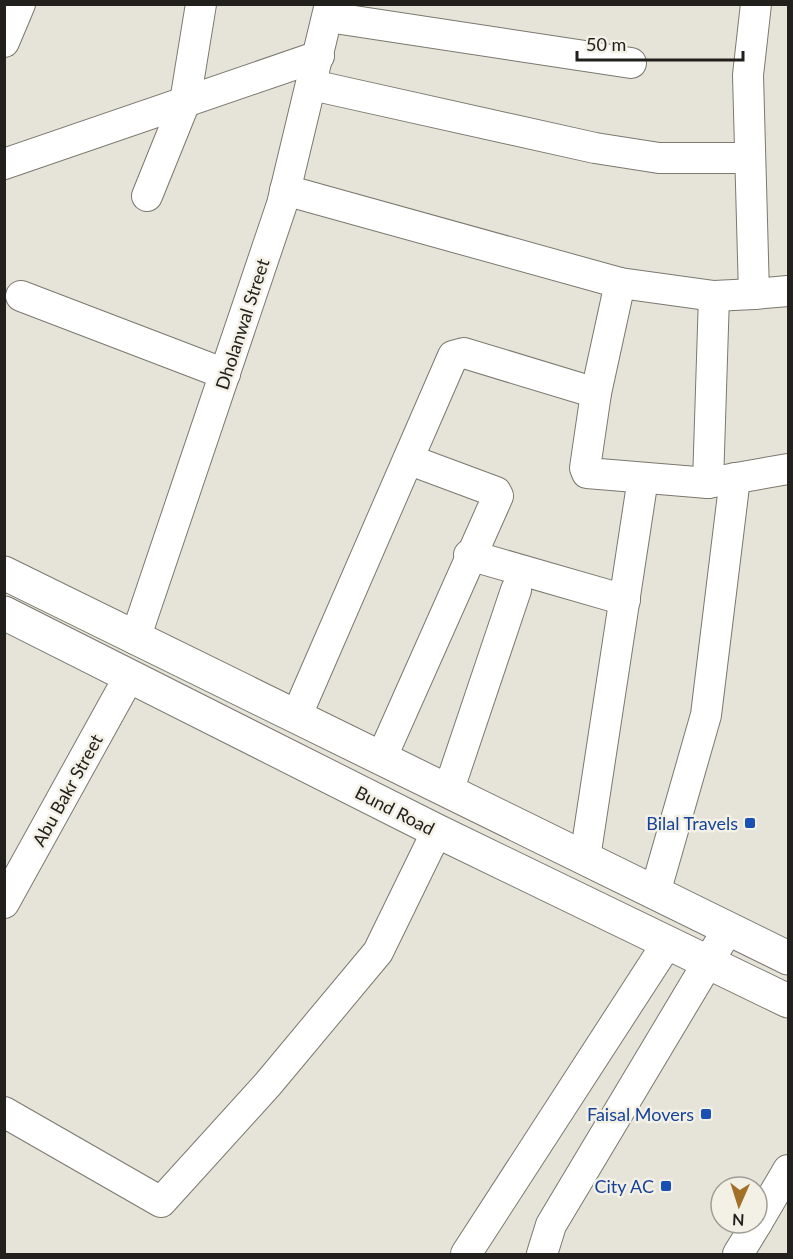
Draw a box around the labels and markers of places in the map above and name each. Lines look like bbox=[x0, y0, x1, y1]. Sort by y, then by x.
place label: Bilal Travels bbox=[646, 812, 738, 834]
marker: Bilal Travels bbox=[743, 816, 757, 830]
place label: Faisal Movers bbox=[587, 1103, 694, 1125]
marker: Faisal Movers bbox=[699, 1107, 713, 1121]
place label: City AC bbox=[594, 1175, 654, 1197]
marker: City AC bbox=[659, 1179, 673, 1193]

